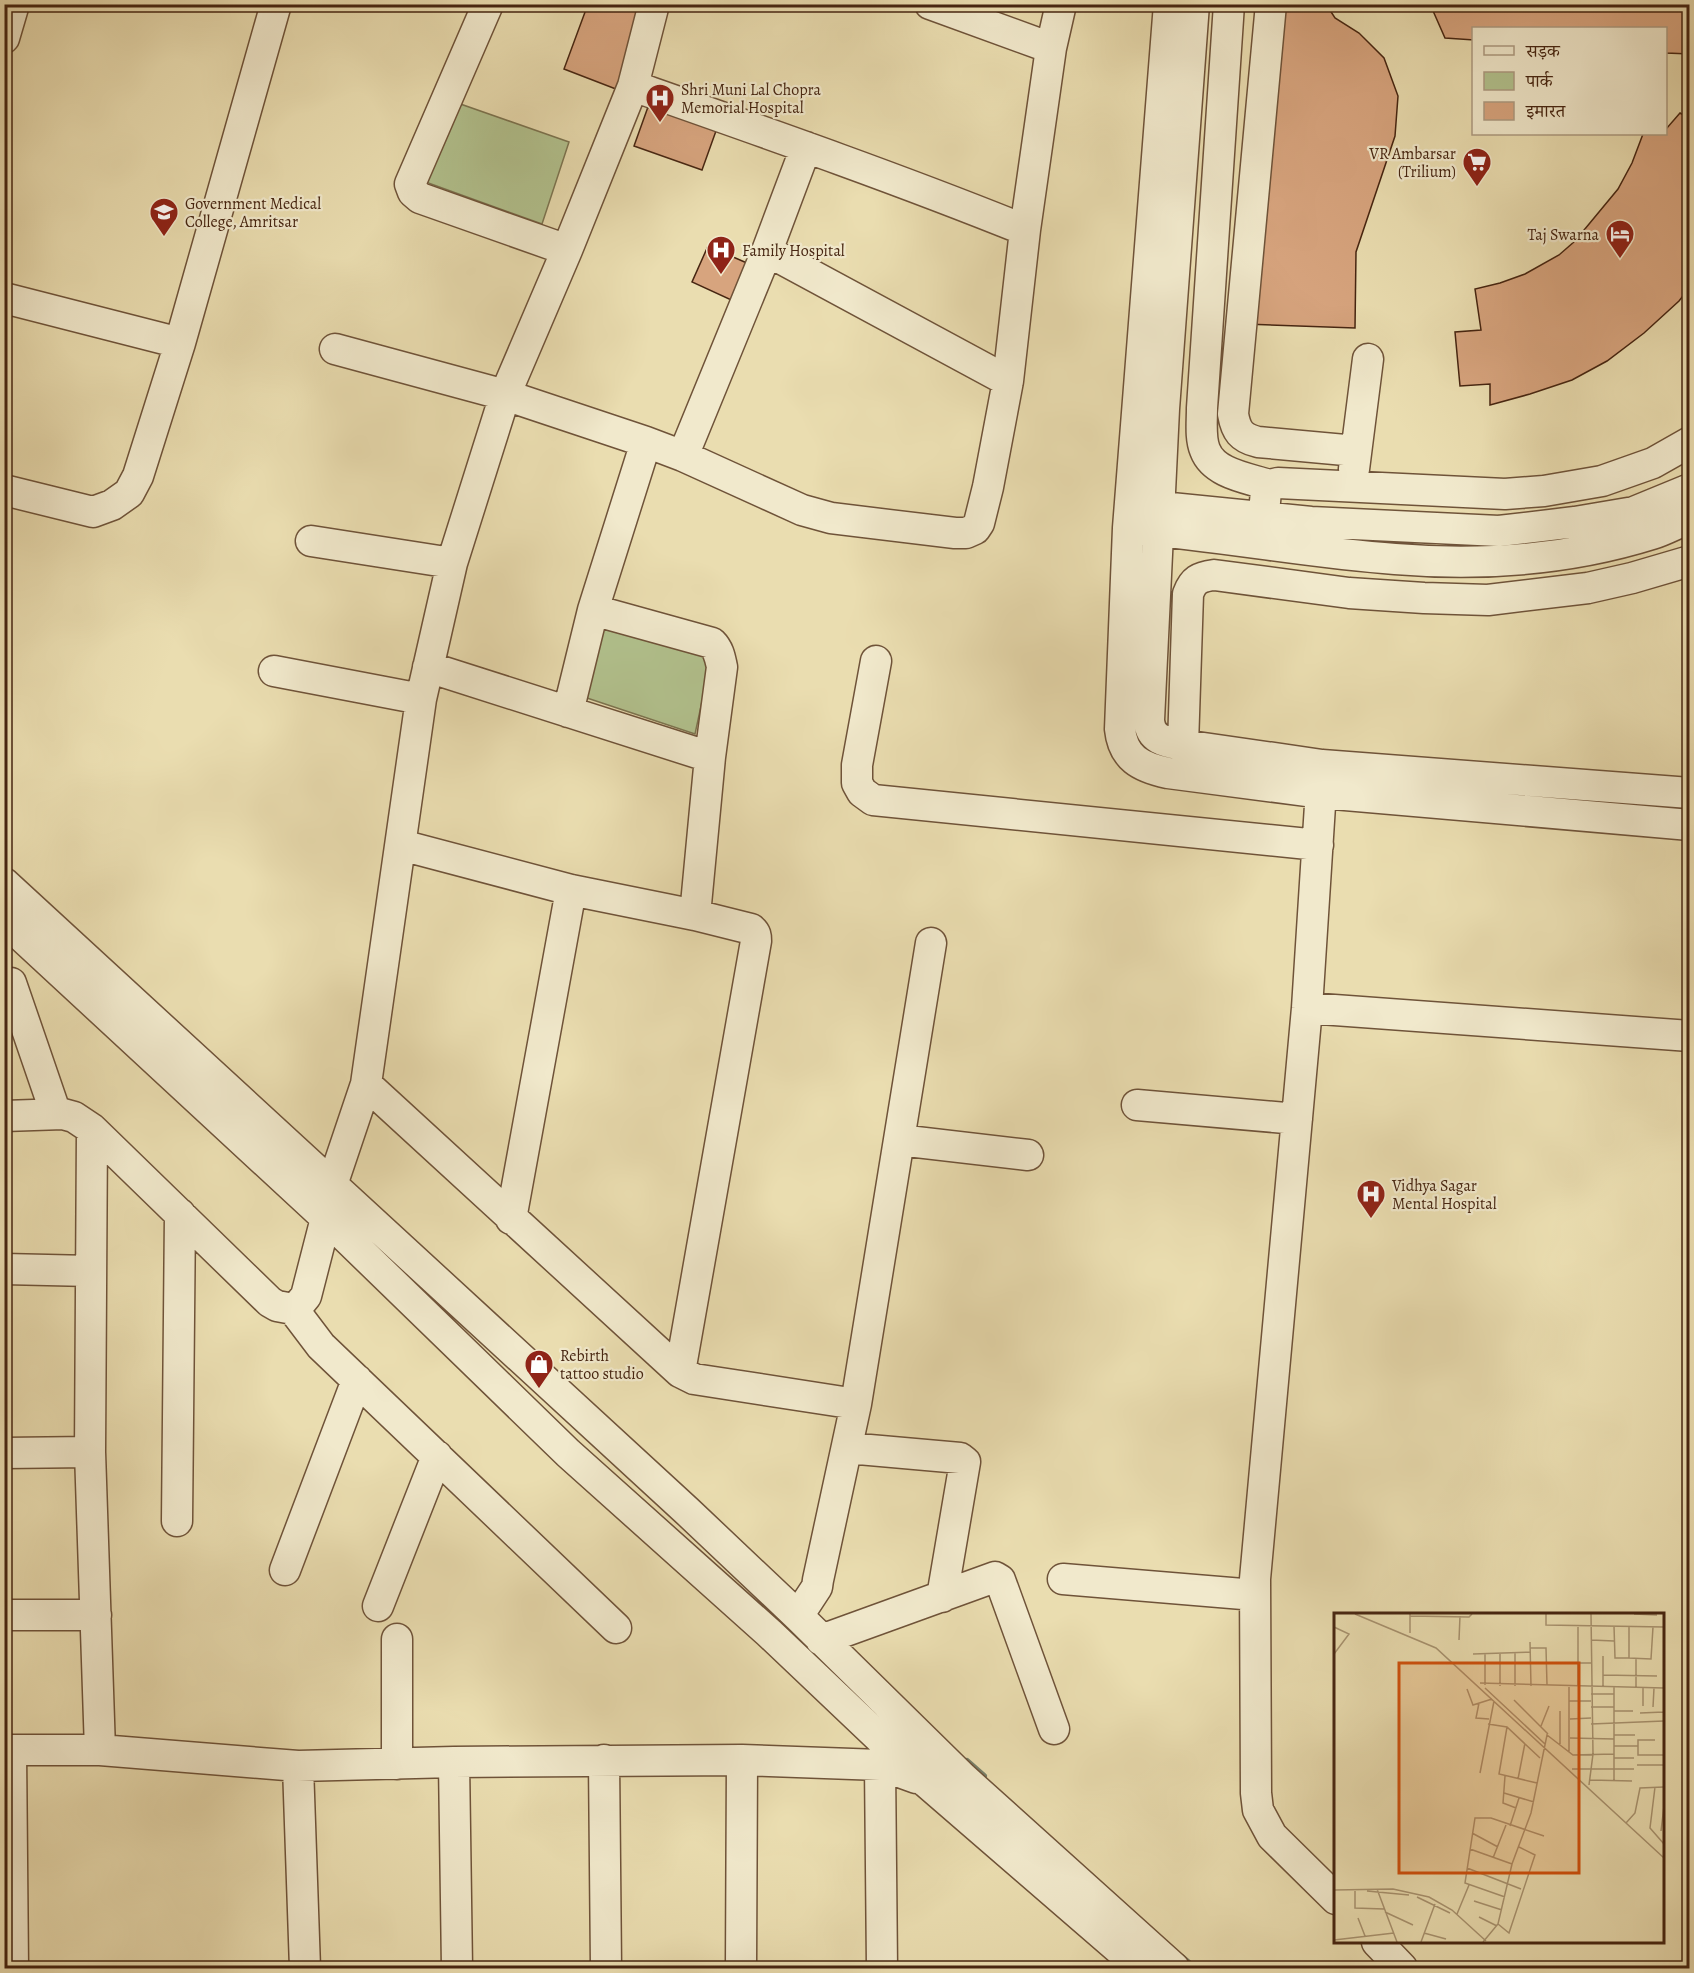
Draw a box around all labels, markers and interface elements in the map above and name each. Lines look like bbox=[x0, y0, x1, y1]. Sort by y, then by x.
legend bbox=[1472, 27, 1667, 135]
text: सड़क bbox=[1525, 39, 1561, 63]
text: पार्क bbox=[1525, 69, 1554, 93]
place label: Shri Muni Lal Chopra Memorial Hospital bbox=[681, 79, 822, 119]
hospital icon: Shri Muni Lal Chopra Memorial Hospital bbox=[644, 82, 676, 124]
text: इमारत bbox=[1525, 99, 1566, 123]
place label: VR Ambarsar (Trilium) bbox=[1368, 143, 1456, 183]
supermarket icon: VR Ambarsar (Trilium) bbox=[1461, 146, 1493, 188]
place label: Government Medical College, Amritsar bbox=[185, 193, 321, 233]
school or university icon: Government Medical College, Amritsar bbox=[148, 196, 180, 238]
hotel icon: Taj Swarna bbox=[1604, 218, 1636, 260]
place label: Taj Swarna bbox=[1527, 224, 1600, 246]
hospital icon: Family Hospital bbox=[705, 234, 737, 276]
place label: Family Hospital bbox=[742, 240, 845, 262]
place label: Vidhya Sagar Mental Hospital bbox=[1391, 1175, 1497, 1215]
hospital icon: Vidhya Sagar Mental Hospital bbox=[1355, 1178, 1387, 1220]
place label: Rebirth tattoo studio bbox=[560, 1345, 644, 1385]
shop icon: Rebirth tattoo studio bbox=[523, 1348, 555, 1390]
inset map bbox=[1334, 1613, 1664, 1943]

